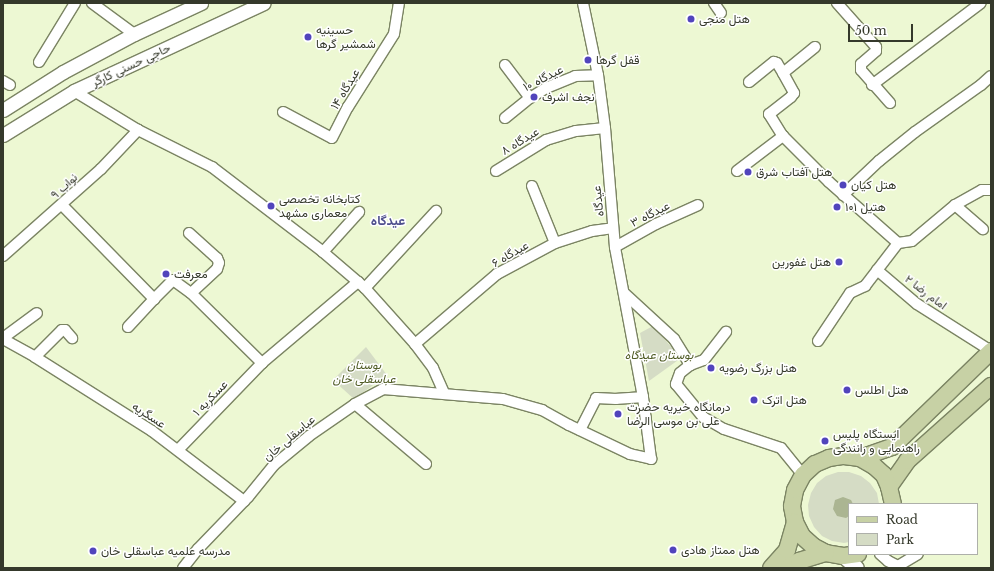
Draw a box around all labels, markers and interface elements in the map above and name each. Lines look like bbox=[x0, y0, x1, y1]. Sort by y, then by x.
place label: هتل منجی bbox=[699, 12, 750, 26]
marker: هتل منجی bbox=[686, 14, 696, 24]
scale bar bbox=[850, 16, 915, 42]
place label: حسینیه شمشیر گرها bbox=[316, 23, 376, 51]
text: 50 m bbox=[855, 23, 887, 38]
marker: حسینیه شمشیر گرها bbox=[303, 32, 313, 42]
street label: حاجی حسنی کارگر bbox=[89, 40, 173, 90]
place label: قفل گرها bbox=[596, 53, 639, 67]
marker: قفل گرها bbox=[583, 55, 593, 65]
street label: عیدگاه ۱۰ bbox=[521, 62, 565, 94]
street label: عیدگاه ۱۴ bbox=[327, 66, 363, 112]
place label: نجف اشرف bbox=[542, 90, 595, 104]
marker: نجف اشرف bbox=[529, 92, 539, 102]
street label: عیدگاه ۸ bbox=[499, 124, 541, 158]
place label: هتل آفتاب شرق bbox=[756, 165, 832, 179]
marker: هتل آفتاب شرق bbox=[743, 167, 753, 177]
street label: نواب ۹ bbox=[48, 170, 80, 202]
place label: هتل کیان bbox=[851, 178, 896, 192]
marker: هتل کیان bbox=[838, 180, 848, 190]
street label: عیدگاه bbox=[589, 185, 607, 217]
place label: کتابخانه تخصصی معماری مشهد bbox=[279, 192, 360, 220]
street label: عیدگاه ۳ bbox=[628, 198, 672, 230]
place label: هتیل ۱۰۱ bbox=[845, 200, 886, 214]
marker: کتابخانه تخصصی معماری مشهد bbox=[266, 201, 276, 211]
marker: هتیل ۱۰۱ bbox=[832, 202, 842, 212]
district label: عیدگاه bbox=[371, 213, 405, 229]
street label: عیدگاه ۶ bbox=[489, 238, 531, 270]
place label: هتل غفورین bbox=[772, 255, 831, 269]
marker: هتل غفورین bbox=[834, 257, 844, 267]
place label: معرفت bbox=[174, 267, 208, 281]
marker: معرفت bbox=[161, 269, 171, 279]
street label: امام رضا ۲ bbox=[902, 272, 950, 312]
park label: بوستان عیدگاه bbox=[625, 348, 693, 362]
park label: بوستان عباسقلی خان bbox=[332, 358, 396, 386]
place label: هتل بزرگ رضویه bbox=[719, 361, 797, 375]
marker: هتل بزرگ رضویه bbox=[706, 363, 716, 373]
street label: عسکریه ۱ bbox=[190, 377, 230, 419]
place label: هتل اطلس bbox=[855, 383, 909, 397]
marker: هتل اطلس bbox=[842, 385, 852, 395]
place label: هتل اترک bbox=[762, 393, 807, 407]
marker: هتل اترک bbox=[749, 395, 759, 405]
street label: عسگریه bbox=[130, 399, 168, 431]
place label: درمانگاه خیریه حضرت علی بن موسی الرضا bbox=[627, 400, 731, 428]
marker: درمانگاه خیریه حضرت علی بن موسی الرضا bbox=[612, 408, 624, 420]
street label: عباسقلی خان bbox=[260, 412, 318, 464]
place label: ایستگاه پلیس راهنمایی و رانندگی bbox=[833, 427, 920, 455]
marker: ایستگاه پلیس راهنمایی و رانندگی bbox=[820, 436, 830, 446]
legend bbox=[848, 503, 978, 555]
text: Road bbox=[886, 512, 918, 527]
text: Park bbox=[886, 532, 914, 547]
place label: هتل ممتاز هادی bbox=[681, 543, 760, 557]
place label: مدرسه علمیه عباسقلی خان bbox=[101, 544, 230, 558]
marker: هتل ممتاز هادی bbox=[668, 545, 678, 555]
marker: مدرسه علمیه عباسقلی خان bbox=[88, 546, 98, 556]

